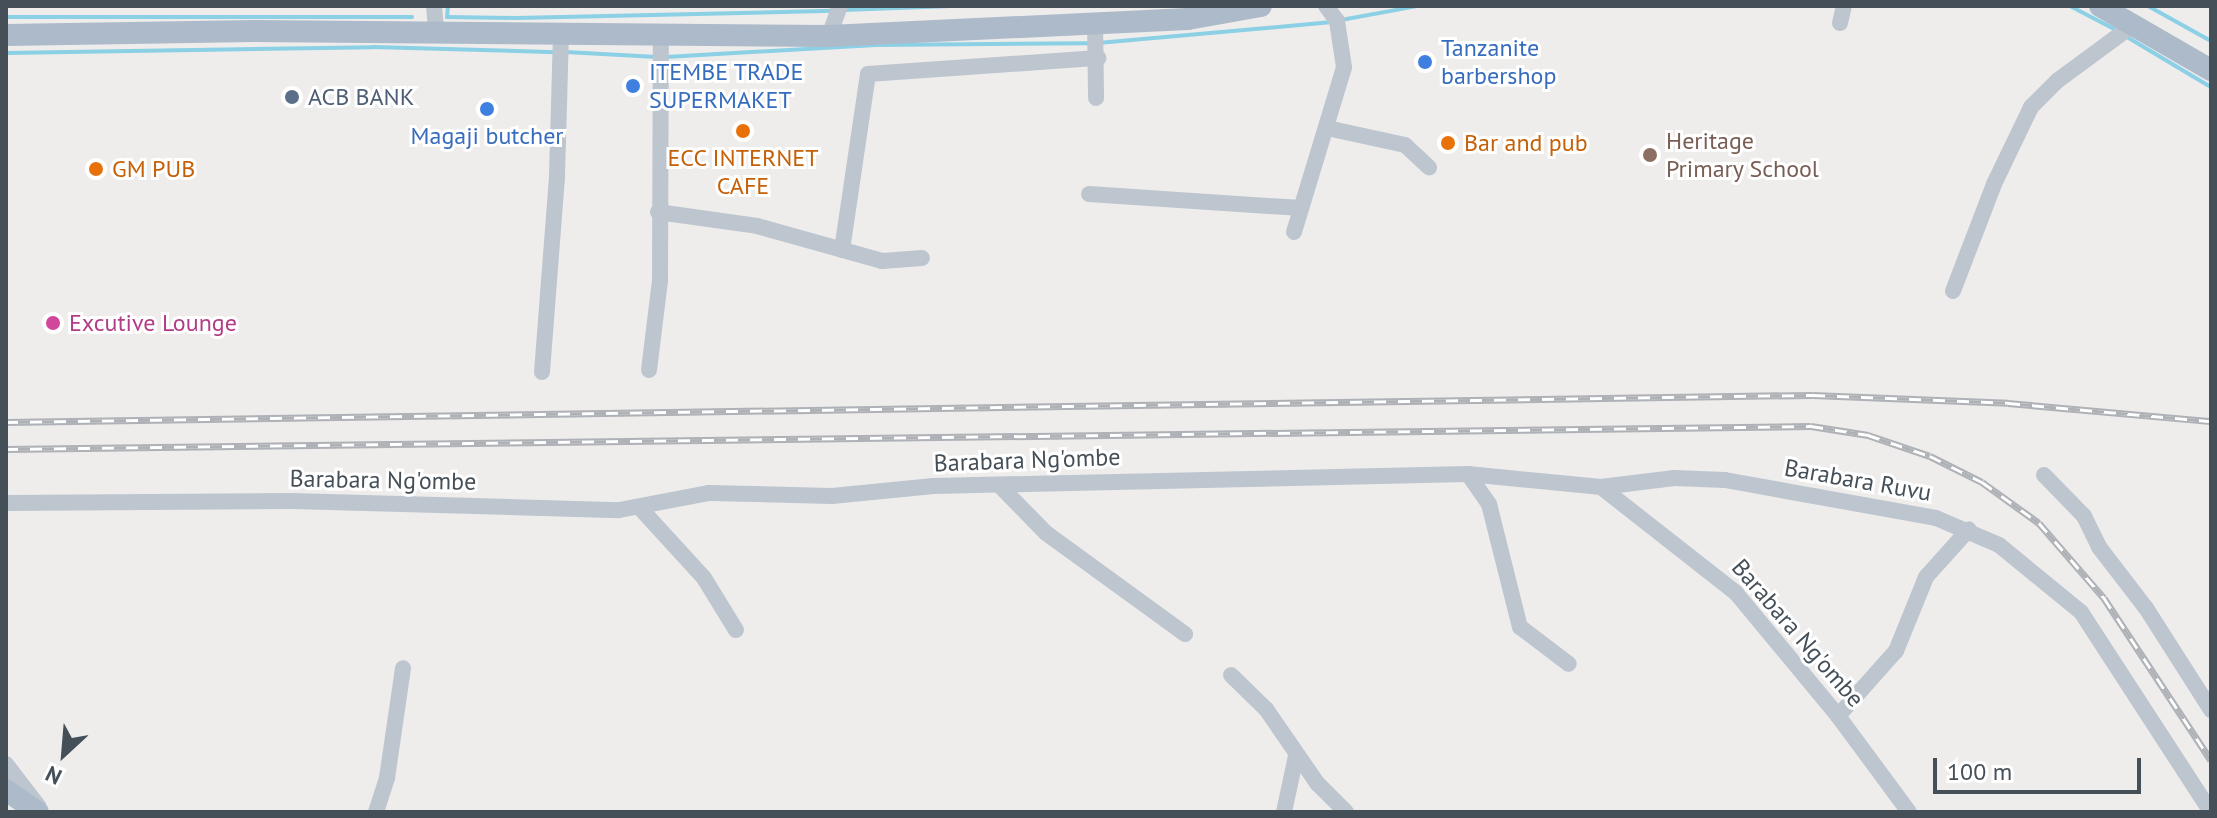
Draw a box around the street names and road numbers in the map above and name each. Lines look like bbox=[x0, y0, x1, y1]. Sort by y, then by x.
street label: Barabara Ng'ombe bbox=[933, 442, 1121, 478]
street label: Barabara Ruvu bbox=[1782, 453, 1934, 507]
street label: Barabara Ng'ombe bbox=[289, 464, 477, 496]
street label: Barabara Ng'ombe bbox=[1726, 553, 1870, 713]

